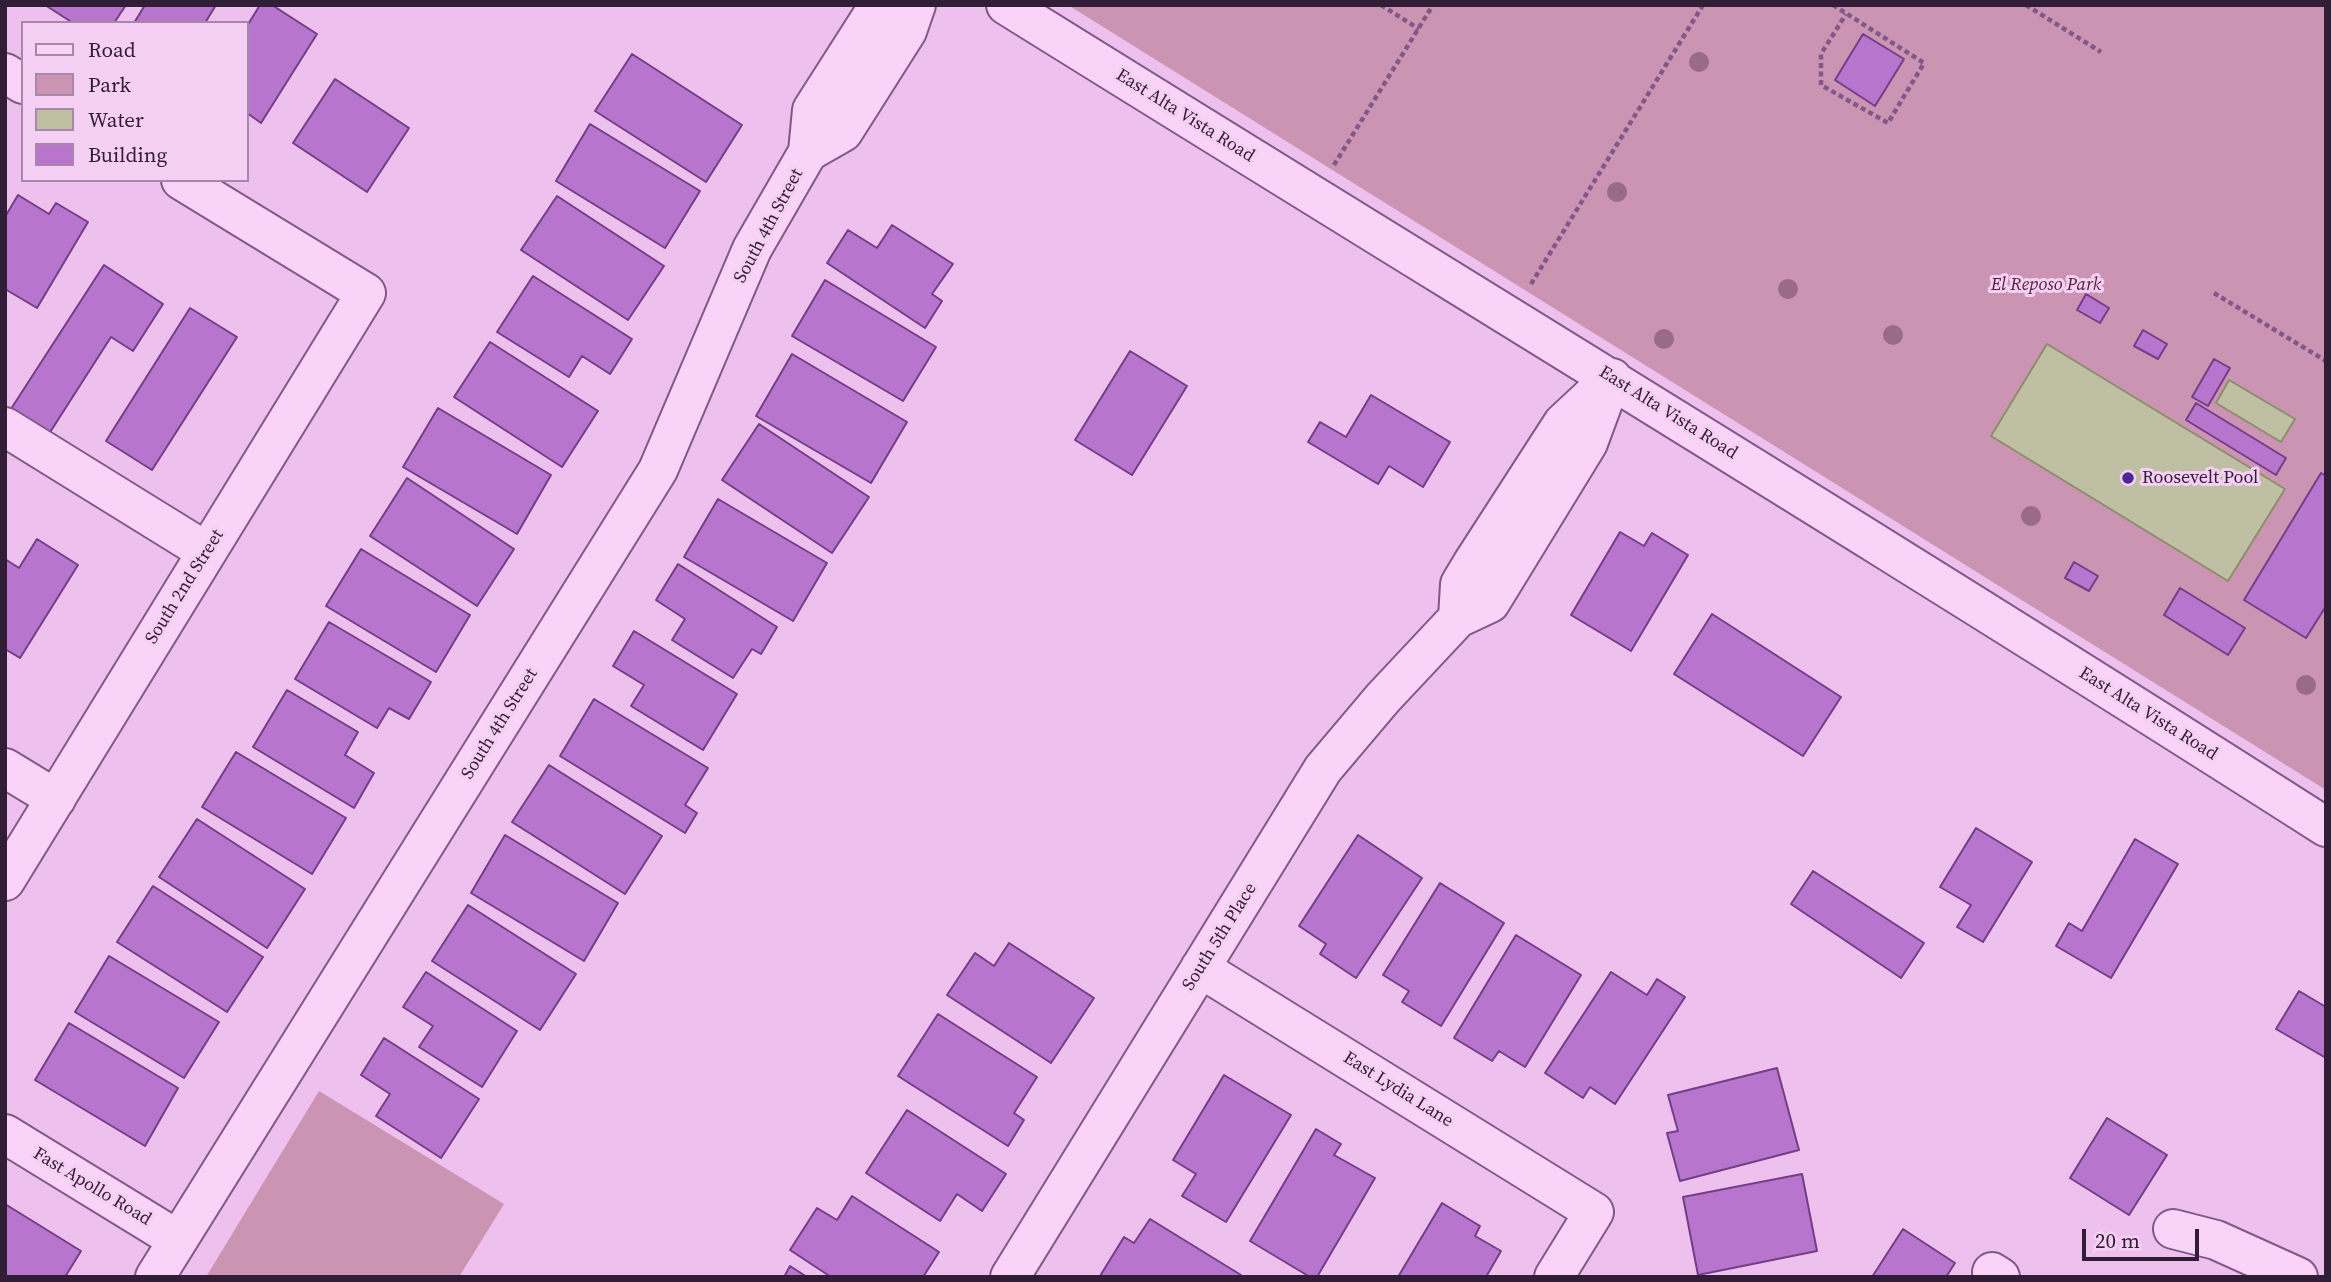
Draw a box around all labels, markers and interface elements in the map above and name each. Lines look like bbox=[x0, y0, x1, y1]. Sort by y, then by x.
legend bbox=[21, 21, 248, 182]
text: Road bbox=[88, 35, 136, 64]
street label: East Alta Vista Road bbox=[1112, 65, 1258, 167]
text: Park bbox=[88, 70, 131, 99]
text: Water bbox=[88, 105, 144, 134]
text: Building bbox=[88, 140, 167, 169]
street label: South 4th Street bbox=[730, 165, 808, 287]
park label: El Reposo Park bbox=[1991, 274, 2101, 296]
street label: East Alta Vista Road bbox=[1595, 362, 1741, 464]
place label: Roosevelt Pool bbox=[2142, 467, 2258, 489]
marker: Roosevelt Pool bbox=[2120, 470, 2136, 486]
street label: South 2nd Street bbox=[141, 526, 229, 648]
street label: East Alta Vista Road bbox=[2075, 663, 2221, 765]
street label: South 4th Street bbox=[457, 665, 543, 783]
street label: South 5th Place bbox=[1178, 879, 1262, 995]
street label: East Lydia Lane bbox=[1339, 1048, 1457, 1132]
street label: Fast Apollo Road bbox=[29, 1143, 155, 1231]
scale bar bbox=[2086, 1216, 2203, 1260]
text: 20 m bbox=[2095, 1226, 2140, 1255]

